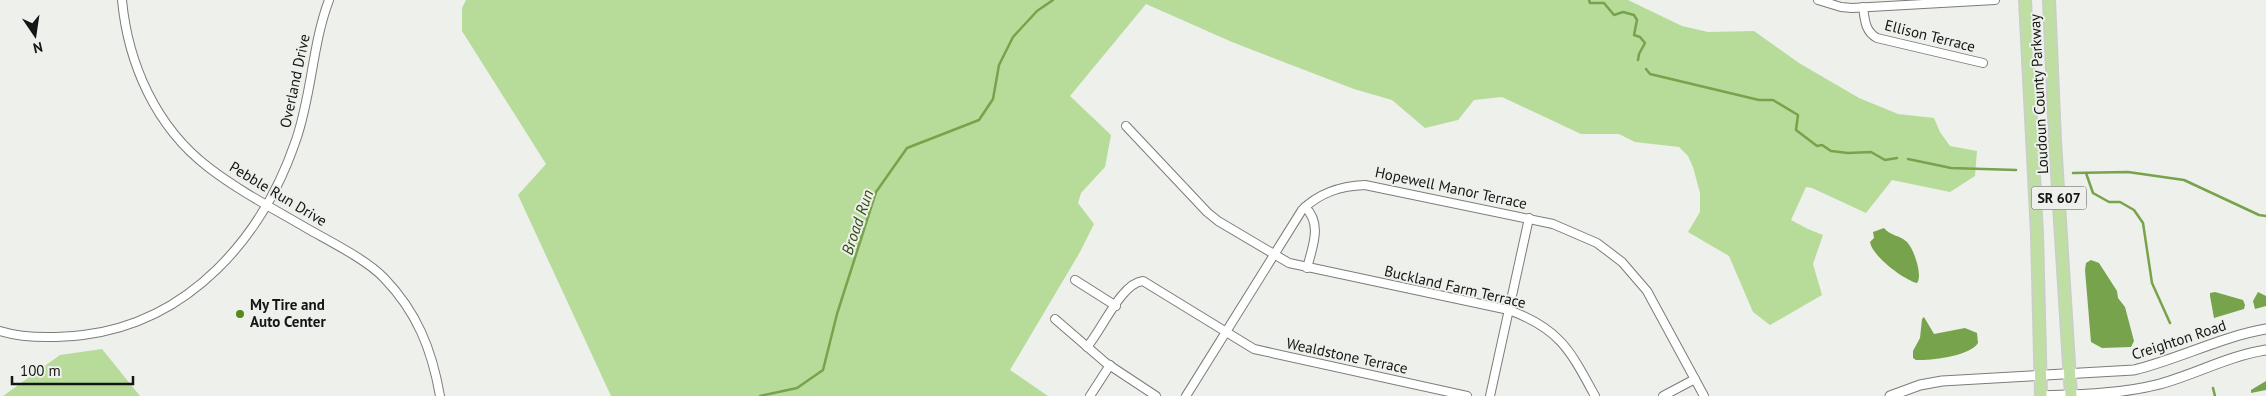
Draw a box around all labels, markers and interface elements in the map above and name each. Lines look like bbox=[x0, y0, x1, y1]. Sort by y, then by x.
north arrow bbox=[10, 10, 60, 60]
street label: Loudoun County Parkway bbox=[2025, 13, 2052, 175]
street label: Ellison Terrace bbox=[1883, 15, 1977, 56]
street label: Overland Drive bbox=[275, 32, 314, 130]
text: N bbox=[31, 38, 44, 57]
street label: Pebble Run Drive bbox=[226, 157, 330, 230]
street label: Hopewell Manor Terrace bbox=[1373, 162, 1529, 213]
water label: Broad Run bbox=[837, 187, 877, 257]
road number: SR 607 bbox=[2032, 187, 2086, 210]
street label: Buckland Farm Terrace bbox=[1383, 261, 1528, 312]
place label: My Tire and Auto Center bbox=[250, 295, 326, 331]
marker: My Tire and Auto Center bbox=[234, 308, 246, 320]
street label: Creighton Road bbox=[2129, 315, 2229, 364]
street label: Wealdstone Terrace bbox=[1285, 333, 1410, 378]
scale bar bbox=[12, 354, 134, 386]
text: 100 m bbox=[20, 361, 61, 380]

